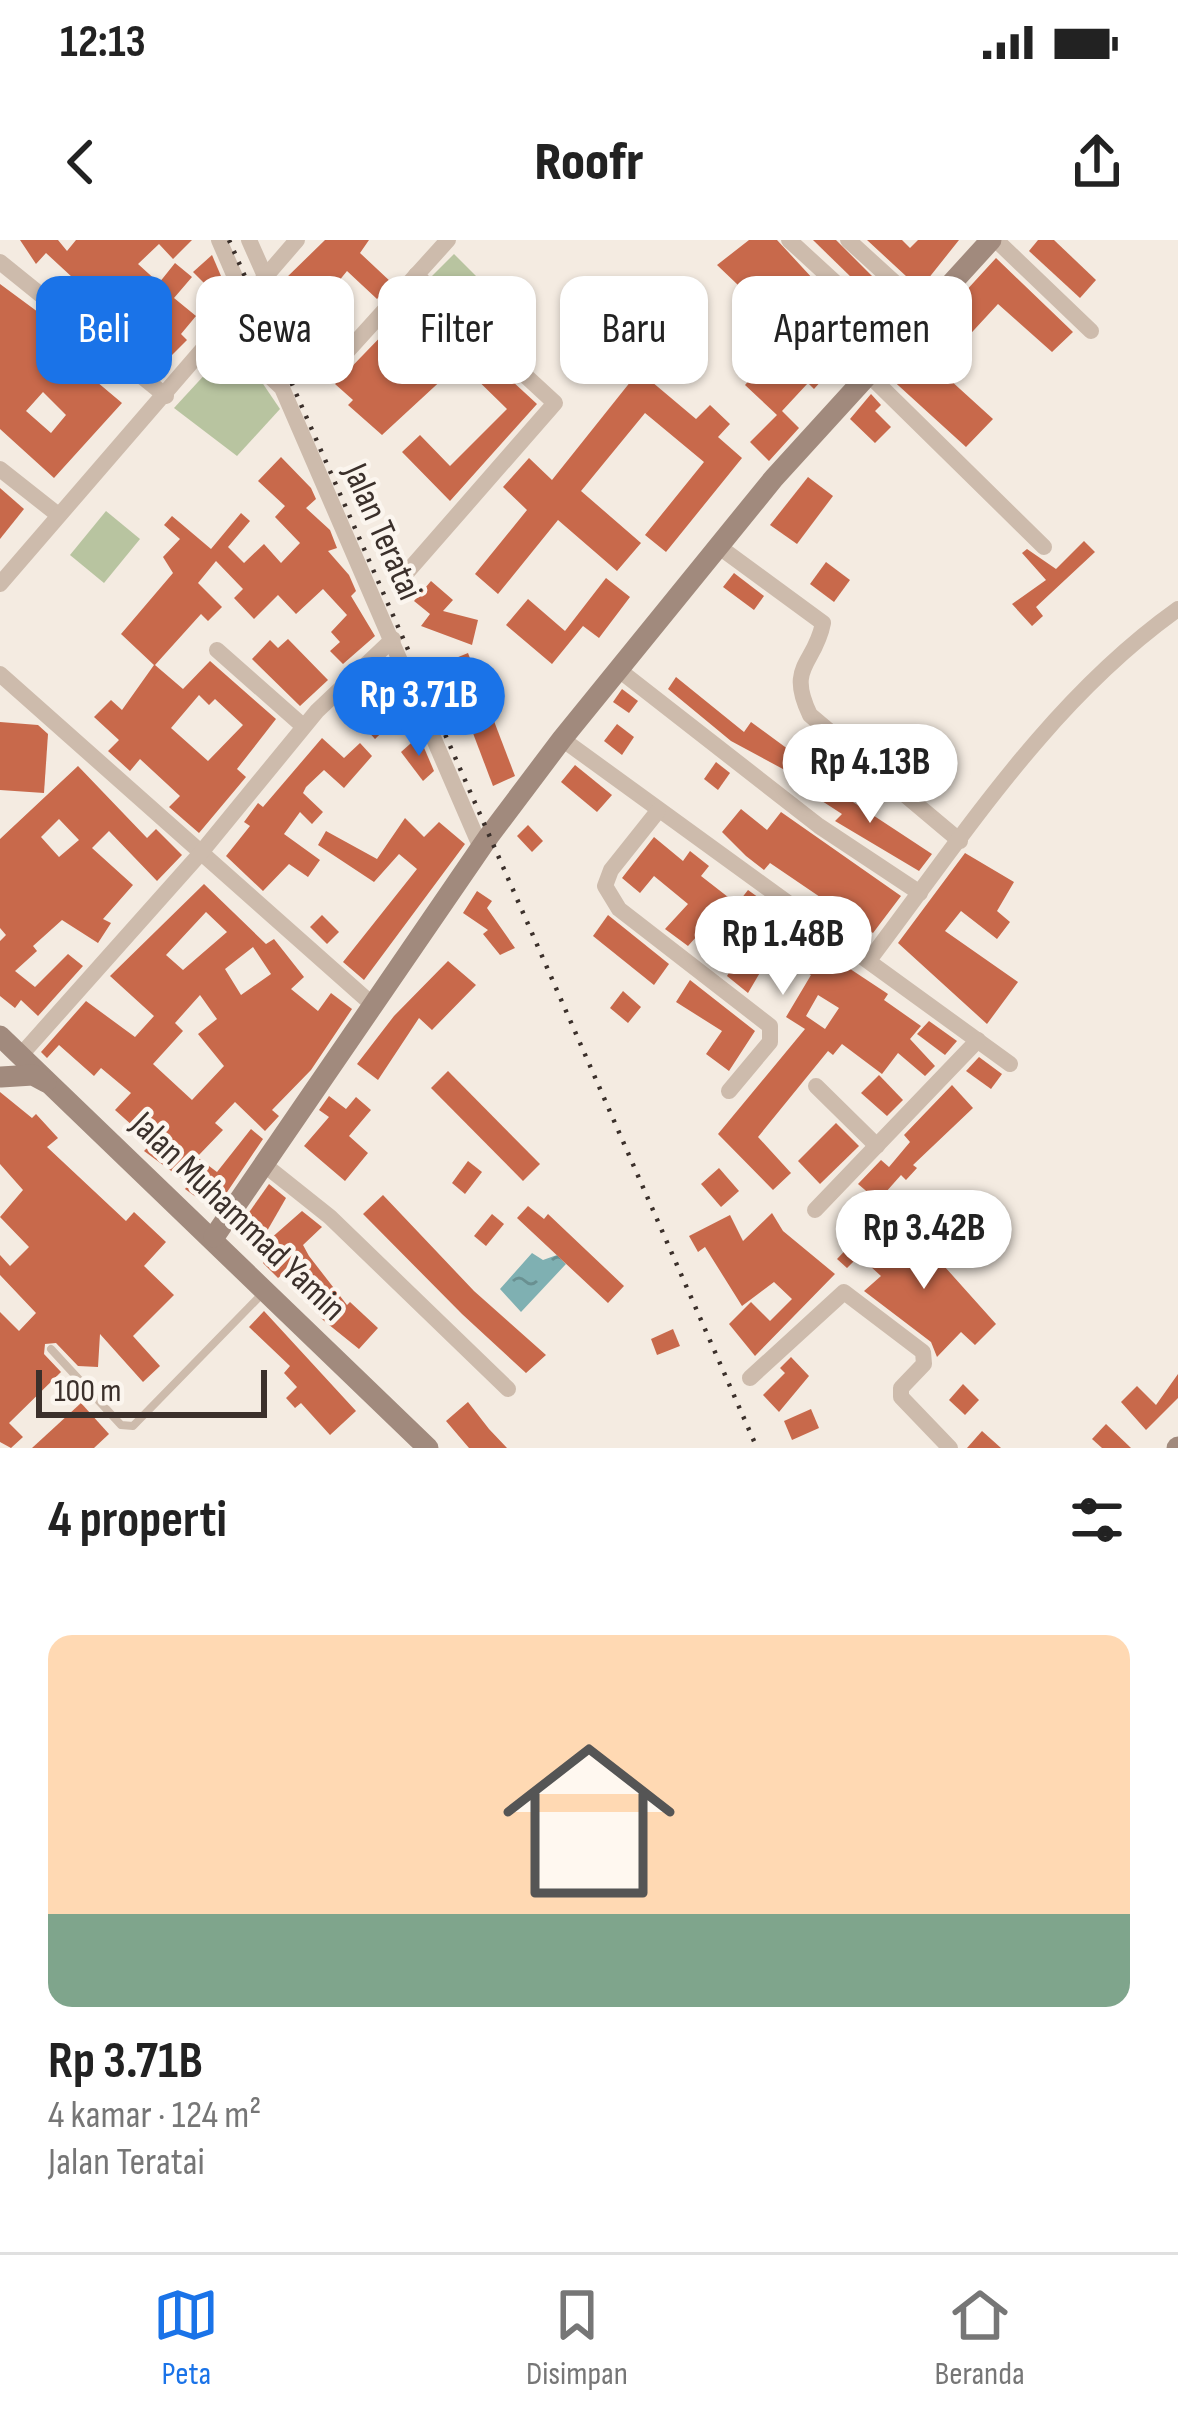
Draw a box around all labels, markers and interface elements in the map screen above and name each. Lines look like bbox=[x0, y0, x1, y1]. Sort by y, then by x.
text: 12:13 bbox=[60, 15, 146, 70]
icon: back bbox=[48, 129, 114, 195]
icon: share bbox=[1064, 129, 1130, 195]
text: Roofr bbox=[534, 130, 644, 195]
chip: Beli bbox=[36, 276, 172, 384]
chip: Sewa bbox=[196, 276, 354, 384]
chip: Filter bbox=[378, 276, 536, 384]
chip: Baru bbox=[560, 276, 708, 384]
chip: Apartemen bbox=[732, 276, 972, 384]
street label: Jalan Teratai bbox=[333, 456, 431, 607]
pin: Rp 3.71B bbox=[295, 657, 543, 759]
text: Rp 3.71B bbox=[360, 672, 478, 719]
pin: Rp 4.13B bbox=[746, 724, 994, 826]
text: Rp 4.13B bbox=[810, 739, 930, 786]
pin: Rp 1.48B bbox=[659, 896, 907, 998]
text: Rp 1.48B bbox=[722, 911, 844, 958]
street label: Jalan Muhammad Yamin bbox=[121, 1103, 354, 1330]
pin: Rp 3.42B bbox=[800, 1190, 1048, 1292]
text: Rp 3.42B bbox=[863, 1205, 985, 1252]
scale bar bbox=[36, 1364, 267, 1417]
text: 100 m bbox=[54, 1371, 121, 1411]
icon: filters bbox=[1064, 1487, 1130, 1553]
text: 4 properti bbox=[48, 1490, 227, 1551]
icon: home bbox=[481, 1713, 697, 1929]
text: Rp 3.71B bbox=[48, 2031, 203, 2092]
text: 4 kamar · 124 m² bbox=[48, 2092, 261, 2139]
text: Jalan Teratai bbox=[48, 2139, 205, 2186]
tab: Peta bbox=[153, 2282, 219, 2394]
tab: Disimpan bbox=[526, 2282, 628, 2394]
tab: Beranda bbox=[935, 2282, 1025, 2394]

